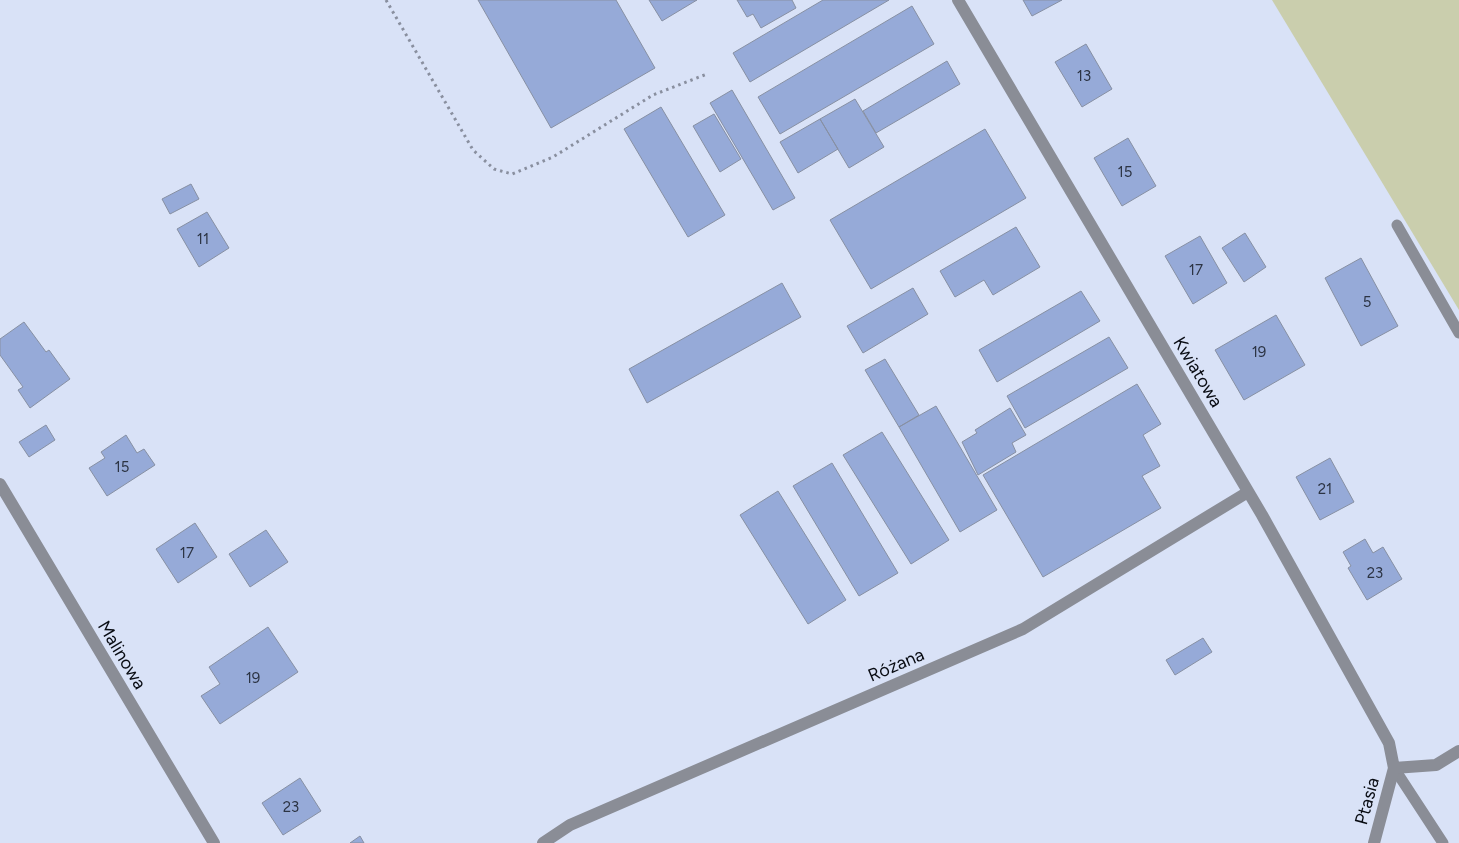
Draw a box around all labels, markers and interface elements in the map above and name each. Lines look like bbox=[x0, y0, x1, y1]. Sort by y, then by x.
house number: 13 bbox=[1077, 67, 1091, 85]
house number: 15 bbox=[1118, 163, 1132, 181]
house number: 11 bbox=[197, 230, 209, 248]
house number: 17 bbox=[1189, 261, 1203, 279]
house number: 5 bbox=[1363, 293, 1371, 311]
street label: Kwiatowa bbox=[1168, 333, 1228, 411]
house number: 19 bbox=[1252, 343, 1266, 361]
house number: 15 bbox=[115, 458, 129, 476]
house number: 21 bbox=[1318, 480, 1332, 498]
house number: 17 bbox=[180, 544, 194, 562]
house number: 23 bbox=[1367, 564, 1383, 582]
street label: Malinowa bbox=[93, 617, 151, 693]
street label: Różana bbox=[865, 643, 927, 687]
house number: 19 bbox=[246, 669, 260, 687]
street label: Ptasia bbox=[1350, 775, 1384, 827]
house number: 23 bbox=[283, 798, 299, 816]

